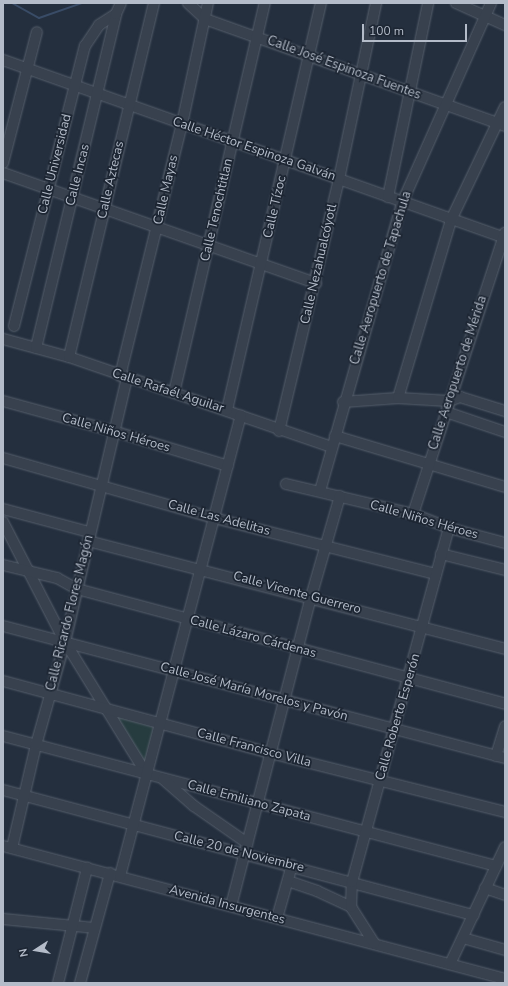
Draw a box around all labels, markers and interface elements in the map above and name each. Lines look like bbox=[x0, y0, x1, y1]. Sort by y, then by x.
scale bar bbox=[364, 16, 469, 42]
text: 100 m bbox=[369, 23, 404, 39]
street label: Calle José Espinoza Fuentes bbox=[265, 33, 423, 103]
street label: Calle Universidad bbox=[35, 112, 75, 216]
street label: Calle Héctor Espinoza Galván bbox=[170, 114, 338, 184]
street label: Calle Aztecas bbox=[94, 140, 128, 220]
street label: Calle Incas bbox=[63, 142, 93, 208]
street label: Calle Mayas bbox=[150, 154, 182, 226]
street label: Calle Tenochtitlan bbox=[198, 157, 236, 263]
street label: Calle Tízoc bbox=[260, 174, 290, 240]
street label: Calle Aeropuerto de Tapachula bbox=[347, 189, 415, 367]
street label: Calle Nezahualcóyotl bbox=[298, 202, 340, 326]
street label: Calle Aeropuerto de Mérida bbox=[426, 294, 490, 452]
street label: Calle Rafaél Aguilar bbox=[110, 366, 226, 416]
street label: Calle Niños Héroes bbox=[60, 410, 172, 456]
street label: Calle Las Adelitas bbox=[166, 497, 272, 539]
street label: Calle Niños Héroes bbox=[368, 497, 480, 543]
street label: Calle Ricardo Flores Magón bbox=[43, 533, 97, 693]
street label: Calle Vicente Guerrero bbox=[231, 568, 363, 618]
street label: Calle Lázaro Cárdenas bbox=[188, 613, 318, 661]
street label: Calle Roberto Esperón bbox=[372, 652, 424, 782]
street label: Calle José María Morelos y Pavón bbox=[158, 659, 350, 725]
street label: Calle Francisco Villa bbox=[195, 725, 313, 771]
street label: Calle Emiliano Zapata bbox=[186, 777, 312, 825]
street label: Calle 20 de Noviembre bbox=[172, 828, 306, 876]
street label: Avenida Insurgentes bbox=[167, 882, 287, 928]
north arrow bbox=[16, 930, 56, 970]
text: N bbox=[16, 947, 32, 958]

